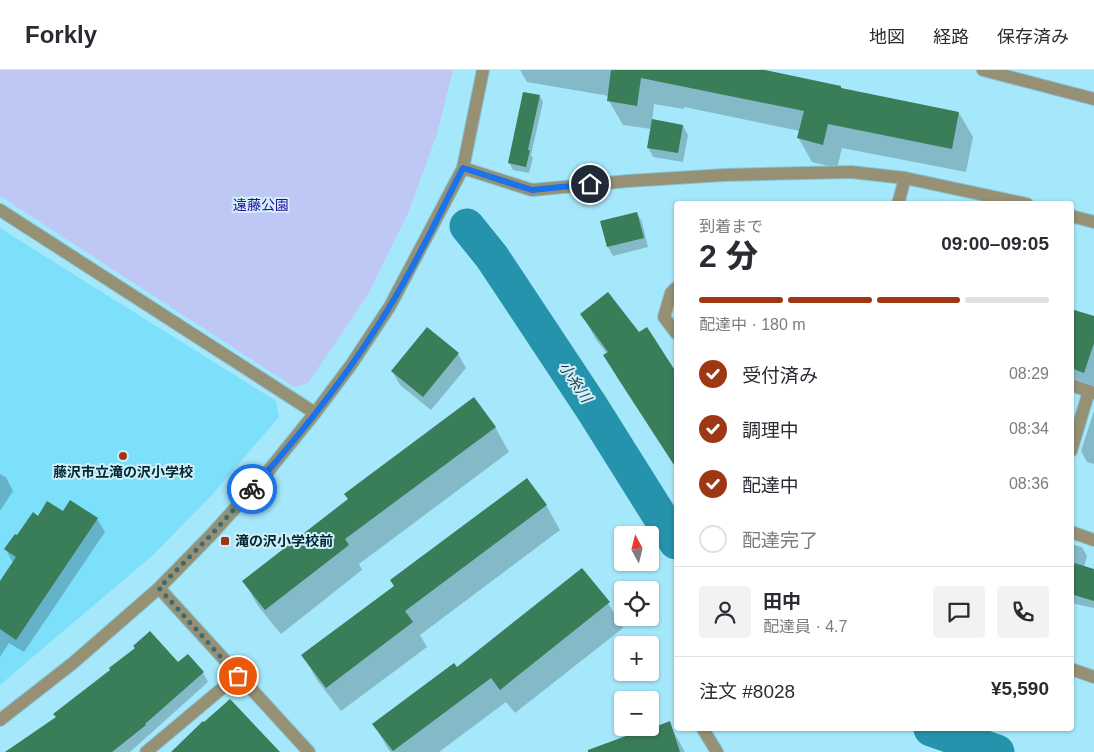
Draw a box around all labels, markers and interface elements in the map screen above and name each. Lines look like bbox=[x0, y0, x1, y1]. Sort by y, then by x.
text: Forkly bbox=[25, 21, 97, 48]
text: 地図 bbox=[869, 27, 905, 47]
text: 経路 bbox=[933, 27, 969, 47]
text: 保存済み bbox=[997, 27, 1069, 47]
pin bbox=[569, 163, 611, 205]
icon: home bbox=[576, 170, 604, 198]
park label: 遠藤公園 bbox=[233, 197, 289, 213]
text: 到着まで bbox=[699, 218, 763, 235]
text: 09:00–09:05 bbox=[941, 233, 1049, 254]
text: 2 分 bbox=[699, 238, 758, 274]
text: 配達中 · 180 m bbox=[699, 316, 806, 333]
water label: 小糸川 bbox=[556, 358, 596, 407]
icon: check bbox=[699, 360, 727, 388]
text: 受付済み bbox=[742, 365, 818, 386]
text: 08:29 bbox=[1009, 365, 1049, 382]
icon: check bbox=[699, 415, 727, 443]
text: 調理中 bbox=[742, 420, 799, 441]
text: 08:34 bbox=[1009, 420, 1049, 437]
marker: 藤沢市立滝の沢小学校 bbox=[117, 450, 129, 462]
place label: 藤沢市立滝の沢小学校 bbox=[53, 464, 193, 480]
courier bbox=[227, 464, 277, 514]
icon: check bbox=[699, 470, 727, 498]
icon: bike bbox=[238, 475, 266, 503]
text: 配達中 bbox=[742, 475, 799, 496]
text: 08:36 bbox=[1009, 475, 1049, 492]
north arrow bbox=[614, 526, 659, 571]
map controls bbox=[614, 526, 659, 736]
text: 配達完了 bbox=[742, 530, 818, 551]
place label: 滝の沢小学校前 bbox=[235, 533, 333, 549]
marker: 滝の沢小学校前 bbox=[219, 535, 231, 547]
button: locate bbox=[614, 581, 659, 626]
button: person bbox=[699, 586, 751, 638]
button: chat bbox=[933, 586, 985, 638]
button: phone bbox=[997, 586, 1049, 638]
text: 田中 bbox=[763, 591, 801, 612]
text: 配達員 · 4.7 bbox=[763, 618, 847, 635]
button: + bbox=[614, 636, 659, 681]
pin bbox=[217, 655, 259, 697]
icon: bag bbox=[224, 662, 252, 690]
text: ¥5,590 bbox=[991, 678, 1049, 699]
text: 注文 #8028 bbox=[699, 681, 795, 702]
button: − bbox=[614, 691, 659, 736]

